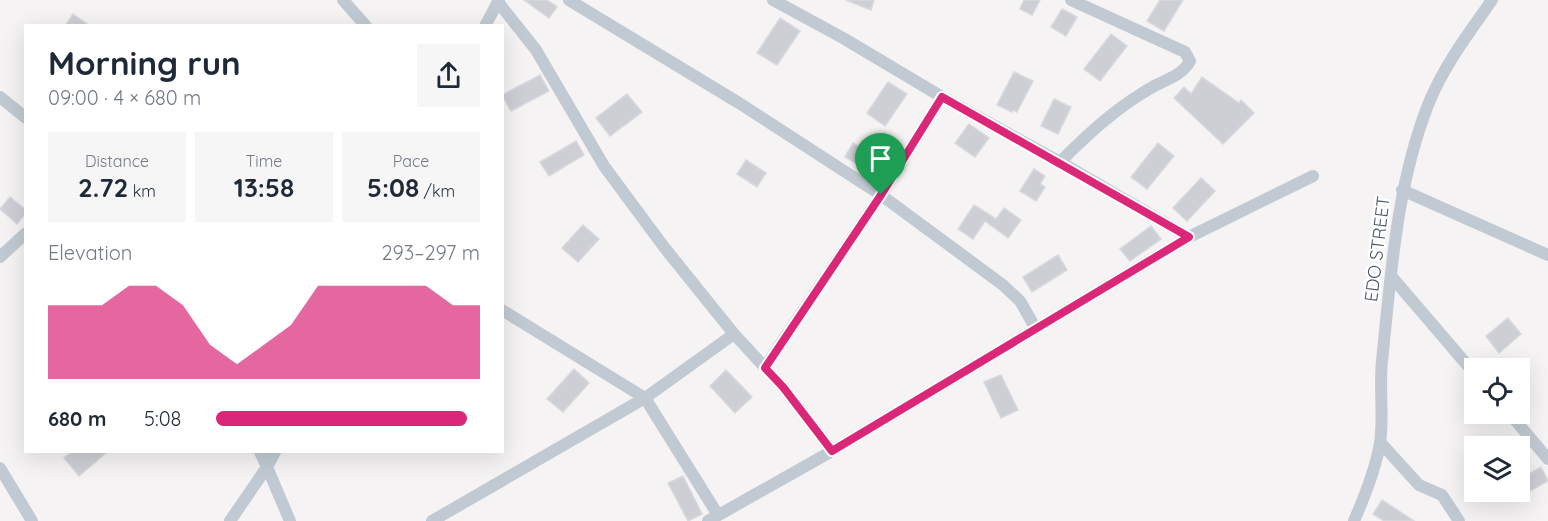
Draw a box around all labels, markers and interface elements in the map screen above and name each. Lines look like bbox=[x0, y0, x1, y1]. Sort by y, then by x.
text: Morning run bbox=[48, 42, 241, 83]
button: share bbox=[417, 44, 480, 107]
text: 09:00 · 4 × 680 m bbox=[48, 85, 201, 110]
pin bbox=[855, 133, 906, 195]
icon: arrive bbox=[864, 142, 897, 175]
text: Distance bbox=[85, 151, 149, 171]
text: Time bbox=[246, 151, 282, 171]
text: Pace bbox=[393, 151, 429, 171]
text: 2.72 bbox=[78, 171, 128, 204]
text: 13:58 bbox=[234, 171, 294, 204]
text: 5:08 bbox=[367, 171, 419, 204]
text: km bbox=[128, 181, 156, 201]
text: /km bbox=[419, 181, 455, 201]
street label: EDO STREET bbox=[1359, 195, 1395, 303]
text: Elevation bbox=[48, 240, 132, 265]
text: 293–297 m bbox=[381, 240, 480, 265]
map controls bbox=[1464, 358, 1530, 502]
button: locate bbox=[1464, 358, 1530, 424]
text: 680 m bbox=[48, 406, 106, 431]
text: 5:08 bbox=[144, 406, 181, 431]
button: layers bbox=[1464, 436, 1530, 502]

